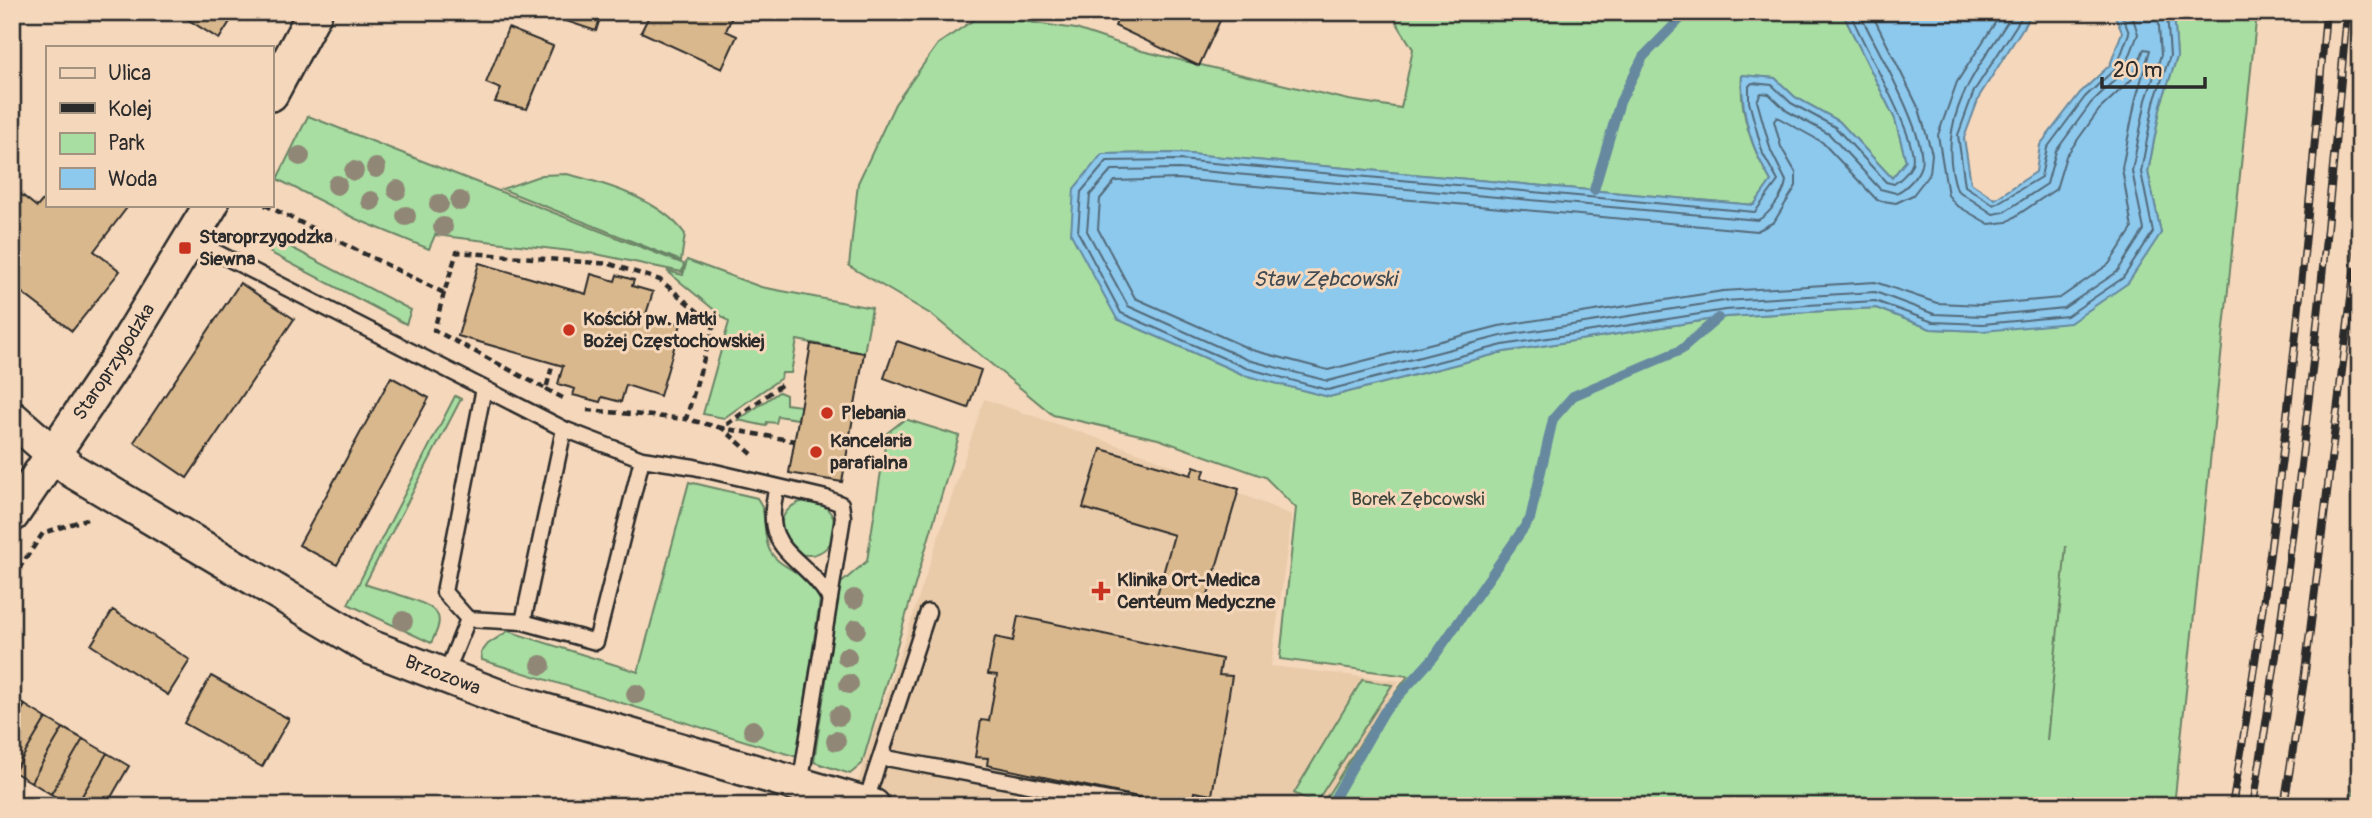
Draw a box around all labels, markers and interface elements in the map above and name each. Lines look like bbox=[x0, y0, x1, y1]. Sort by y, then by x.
legend bbox=[46, 46, 273, 206]
scale bar bbox=[2102, 46, 2206, 90]
text: 20 m bbox=[2113, 57, 2162, 84]
text: Ulica bbox=[108, 60, 151, 87]
text: Kolej bbox=[108, 96, 152, 123]
text: Park bbox=[108, 130, 145, 157]
text: Woda bbox=[108, 166, 157, 193]
place label: Staroprzygodzka Siewna bbox=[199, 225, 333, 271]
marker: Staroprzygodzka Siewna bbox=[177, 240, 193, 256]
water label: Staw Zębcowski bbox=[1254, 266, 1400, 293]
street label: Staroprzygodzka bbox=[68, 299, 160, 425]
place label: Kościół pw. Matki Bożej Częstochowskiej bbox=[583, 307, 765, 353]
marker: Kościół pw. Matki Bożej Częstochowskiej bbox=[561, 322, 577, 338]
place label: Plebania bbox=[841, 401, 906, 425]
marker: Plebania bbox=[819, 405, 835, 421]
place label: Kancelaria parafialna bbox=[830, 429, 912, 475]
marker: Kancelaria parafialna bbox=[808, 444, 824, 460]
park label: Borek Zębcowski bbox=[1351, 487, 1485, 511]
place label: Klinika Ort-Medica Centeum Medyczne bbox=[1117, 568, 1276, 614]
marker: Klinika Ort-Medica Centeum Medyczne bbox=[1091, 581, 1111, 601]
street label: Brzozowa bbox=[401, 650, 484, 700]

